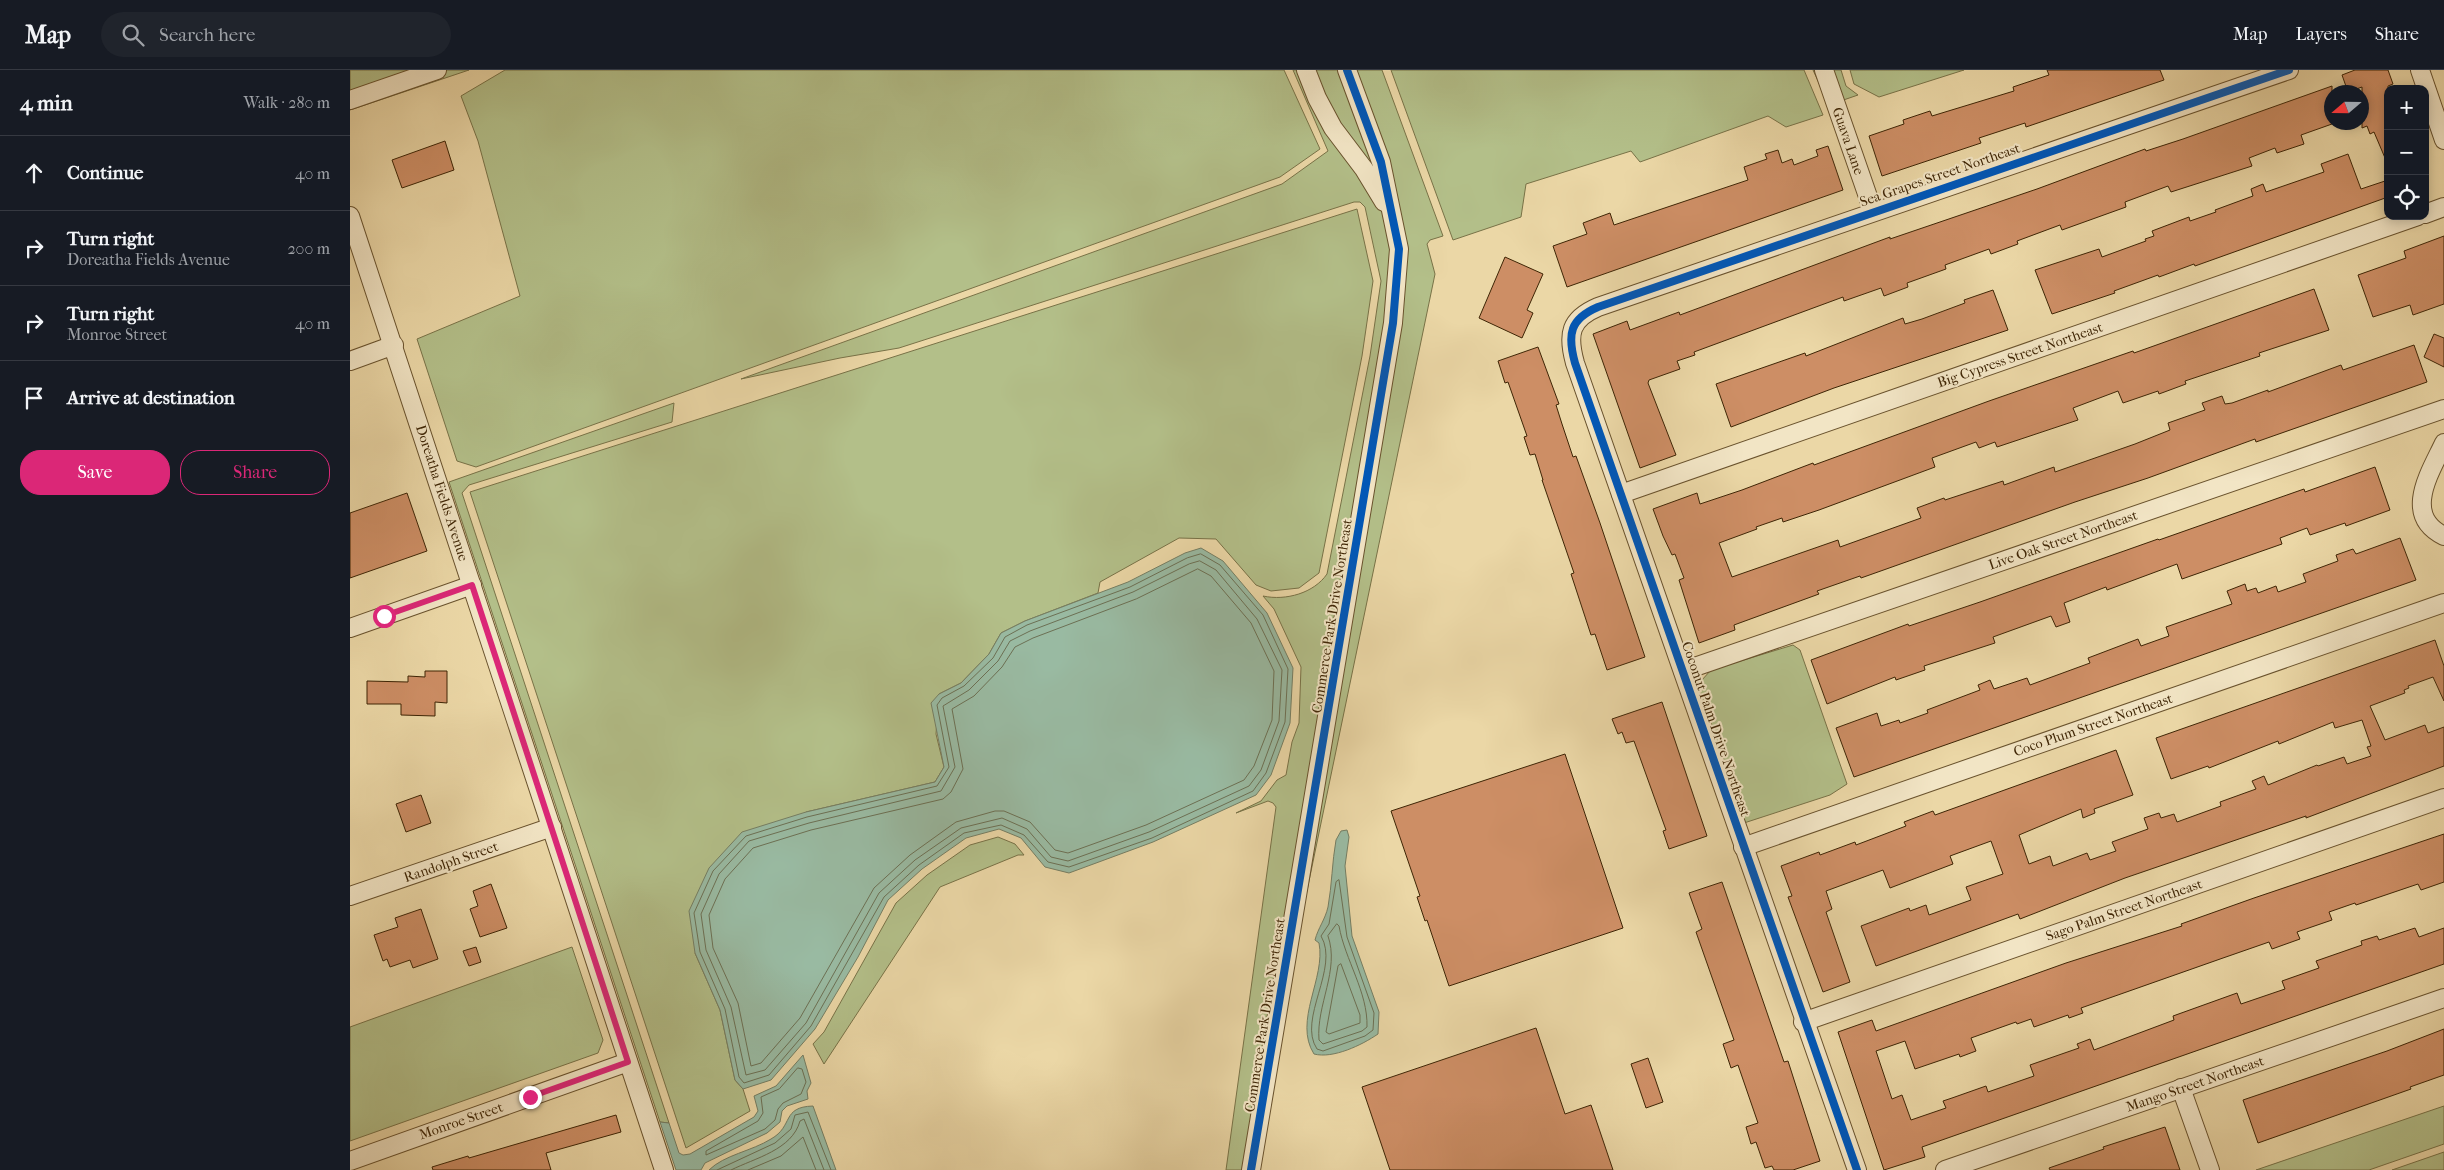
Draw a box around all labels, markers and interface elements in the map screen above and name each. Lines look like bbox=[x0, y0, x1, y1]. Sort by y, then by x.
search box bbox=[101, 12, 451, 57]
text: Map bbox=[25, 21, 71, 49]
icon: search bbox=[119, 21, 147, 49]
text: Search here bbox=[159, 24, 255, 46]
text: Map bbox=[2233, 24, 2267, 45]
text: Layers bbox=[2295, 24, 2347, 45]
text: Share bbox=[2375, 24, 2419, 45]
north arrow bbox=[2324, 85, 2369, 130]
map controls bbox=[2384, 85, 2429, 220]
button: + bbox=[2384, 85, 2429, 130]
text: 4 min bbox=[20, 91, 73, 115]
text: Walk · 280 m bbox=[243, 93, 330, 112]
street label: Guava Lane bbox=[1829, 105, 1868, 177]
button: − bbox=[2384, 130, 2429, 175]
street label: Sea Grapes Street Northeast bbox=[1858, 140, 2022, 210]
icon: ahead bbox=[20, 159, 48, 187]
text: Continue bbox=[67, 162, 143, 184]
text: 40 m bbox=[295, 164, 330, 183]
button: locate bbox=[2384, 175, 2429, 220]
text: Turn right bbox=[67, 228, 154, 250]
icon: right bbox=[20, 234, 48, 262]
text: 200 m bbox=[287, 239, 330, 258]
text: Doreatha Fields Avenue bbox=[67, 250, 230, 269]
text: Turn right bbox=[67, 303, 154, 325]
icon: right bbox=[20, 309, 48, 337]
text: 40 m bbox=[295, 314, 330, 333]
street label: Big Cypress Street Northeast bbox=[1935, 319, 2105, 391]
text: Monroe Street bbox=[67, 325, 167, 344]
icon: arrive bbox=[20, 384, 48, 412]
text: Arrive at destination bbox=[67, 387, 235, 409]
street label: Doreatha Fields Avenue bbox=[412, 423, 472, 563]
button: Save bbox=[20, 450, 170, 495]
button: Share bbox=[180, 450, 330, 495]
street label: Live Oak Street Northeast bbox=[1986, 506, 2140, 574]
street label: Commerce Park Drive Northeast bbox=[1308, 518, 1356, 714]
route start bbox=[373, 605, 396, 628]
street label: Coconut Palm Drive Northeast bbox=[1678, 639, 1754, 819]
street label: Coco Plum Street Northeast bbox=[2011, 690, 2175, 760]
street label: Randolph Street bbox=[402, 838, 500, 886]
street label: Sago Palm Street Northeast bbox=[2044, 875, 2204, 945]
street label: Commerce Park Drive Northeast bbox=[1241, 917, 1289, 1113]
street label: Mango Street Northeast bbox=[2124, 1052, 2266, 1116]
route end bbox=[519, 1086, 542, 1109]
street label: Monroe Street bbox=[417, 1099, 505, 1143]

